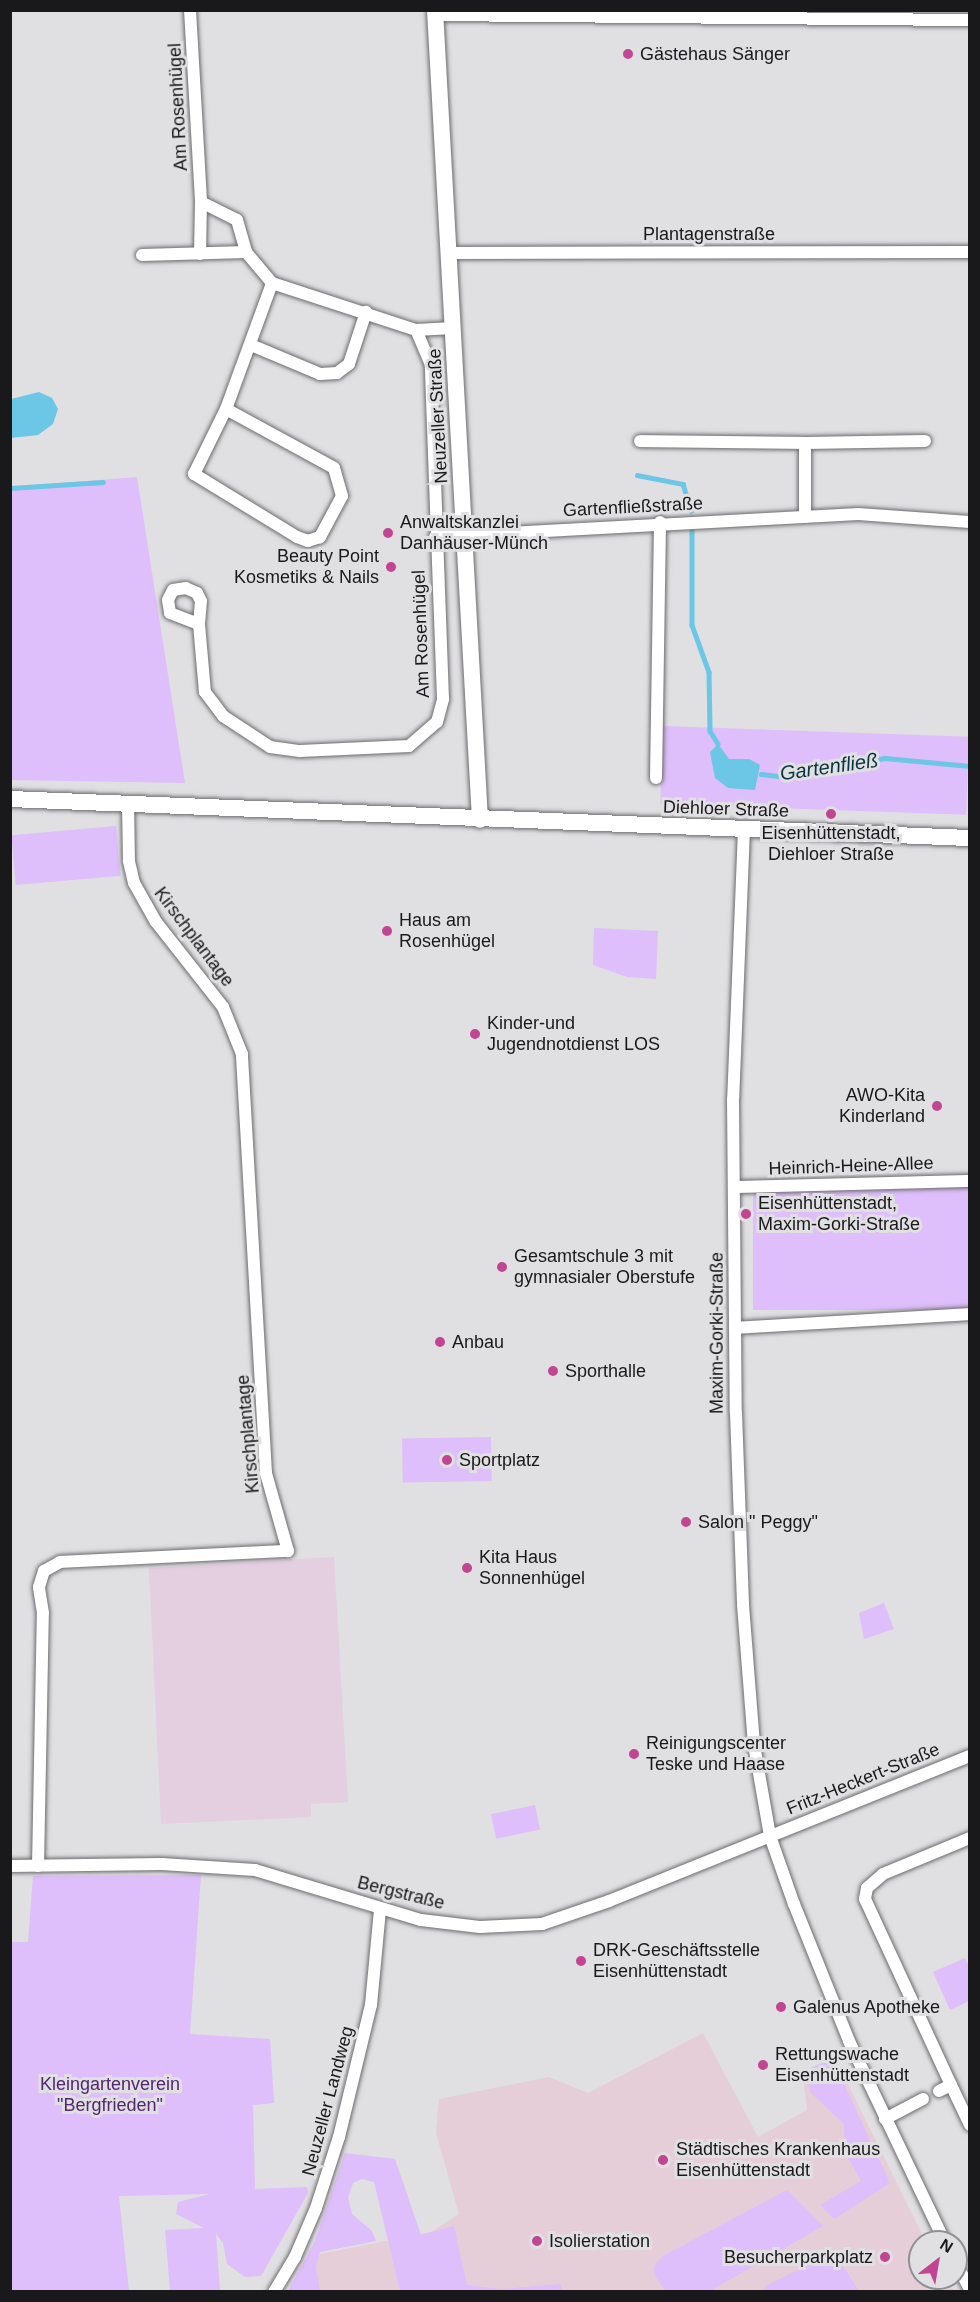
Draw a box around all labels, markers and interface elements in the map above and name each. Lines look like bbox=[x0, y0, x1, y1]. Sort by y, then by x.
street label: Am Rosenhügel bbox=[164, 42, 192, 172]
place label: Gästehaus Sänger bbox=[640, 43, 790, 65]
marker: Gästehaus Sänger bbox=[621, 47, 635, 61]
street label: Plantagenstraße bbox=[643, 223, 775, 245]
street label: Neuzeller Straße bbox=[424, 348, 452, 484]
street label: Gartenfließstraße bbox=[563, 493, 703, 521]
place label: Anwaltskanzlei Danhäuser-Münch bbox=[400, 512, 548, 554]
marker: Anwaltskanzlei Danhäuser-Münch bbox=[381, 526, 395, 540]
place label: Beauty Point Kosmetiks & Nails bbox=[234, 546, 379, 588]
marker: Beauty Point Kosmetiks & Nails bbox=[384, 560, 398, 574]
street label: Am Rosenhügel bbox=[408, 570, 434, 698]
water label: Gartenfließ bbox=[778, 748, 880, 786]
street label: Diehloer Straße bbox=[663, 796, 789, 822]
marker: Eisenhüttenstadt, Diehloer Straße bbox=[824, 807, 838, 821]
place label: Eisenhüttenstadt, Diehloer Straße bbox=[761, 823, 901, 866]
street label: Kirschplantage bbox=[150, 883, 238, 991]
place label: Haus am Rosenhügel bbox=[399, 910, 495, 952]
marker: Haus am Rosenhügel bbox=[380, 924, 394, 938]
place label: Kinder-und Jugendnotdienst LOS bbox=[487, 1013, 660, 1056]
marker: Kinder-und Jugendnotdienst LOS bbox=[468, 1027, 482, 1041]
place label: AWO-Kita Kinderland bbox=[839, 1085, 925, 1128]
marker: AWO-Kita Kinderland bbox=[930, 1099, 944, 1113]
street label: Heinrich-Heine-Allee bbox=[768, 1152, 934, 1180]
place label: Eisenhüttenstadt, Maxim-Gorki-Straße bbox=[758, 1193, 920, 1236]
marker: Eisenhüttenstadt, Maxim-Gorki-Straße bbox=[739, 1207, 753, 1221]
place label: Gesamtschule 3 mit gymnasialer Oberstufe bbox=[514, 1246, 695, 1288]
street label: Maxim-Gorki-Straße bbox=[706, 1252, 728, 1414]
marker: Gesamtschule 3 mit gymnasialer Oberstufe bbox=[495, 1260, 509, 1274]
place label: Anbau bbox=[452, 1331, 504, 1353]
marker: Anbau bbox=[433, 1335, 447, 1349]
place label: Sporthalle bbox=[565, 1360, 646, 1382]
marker: Sporthalle bbox=[546, 1364, 560, 1378]
street label: Kirschplantage bbox=[232, 1374, 264, 1494]
place label: Sportplatz bbox=[459, 1449, 540, 1471]
marker: Sportplatz bbox=[440, 1453, 454, 1467]
place label: Salon " Peggy" bbox=[698, 1511, 818, 1533]
marker: Salon " Peggy" bbox=[679, 1515, 693, 1529]
place label: Kita Haus Sonnenhügel bbox=[479, 1547, 585, 1590]
marker: Kita Haus Sonnenhügel bbox=[460, 1561, 474, 1575]
place label: Reinigungscenter Teske und Haase bbox=[646, 1733, 786, 1776]
street label: Fritz-Heckert-Straße bbox=[783, 1738, 943, 1820]
marker: Reinigungscenter Teske und Haase bbox=[627, 1747, 641, 1761]
street label: Bergstraße bbox=[355, 1872, 447, 1914]
place label: DRK-Geschäftsstelle Eisenhüttenstadt bbox=[593, 1940, 760, 1982]
marker: DRK-Geschäftsstelle Eisenhüttenstadt bbox=[574, 1954, 588, 1968]
place label: Galenus Apotheke bbox=[793, 1996, 941, 2018]
marker: Galenus Apotheke bbox=[774, 2000, 788, 2014]
street label: Neuzeller Landweg bbox=[298, 2024, 358, 2178]
place label: Rettungswache Eisenhüttenstadt bbox=[775, 2044, 909, 2086]
marker: Rettungswache Eisenhüttenstadt bbox=[756, 2058, 770, 2072]
park label: Kleingartenverein "Bergfrieden" bbox=[40, 2074, 180, 2116]
place label: Städtisches Krankenhaus Eisenhüttenstadt bbox=[676, 2139, 880, 2182]
marker: Städtisches Krankenhaus Eisenhüttenstadt bbox=[654, 2151, 672, 2169]
place label: Isolierstation bbox=[549, 2230, 650, 2252]
north arrow bbox=[908, 2230, 968, 2290]
marker: Isolierstation bbox=[530, 2234, 544, 2248]
text: N bbox=[937, 2236, 956, 2256]
place label: Besucherparkplatz bbox=[724, 2246, 873, 2268]
marker: Besucherparkplatz bbox=[878, 2250, 892, 2264]

